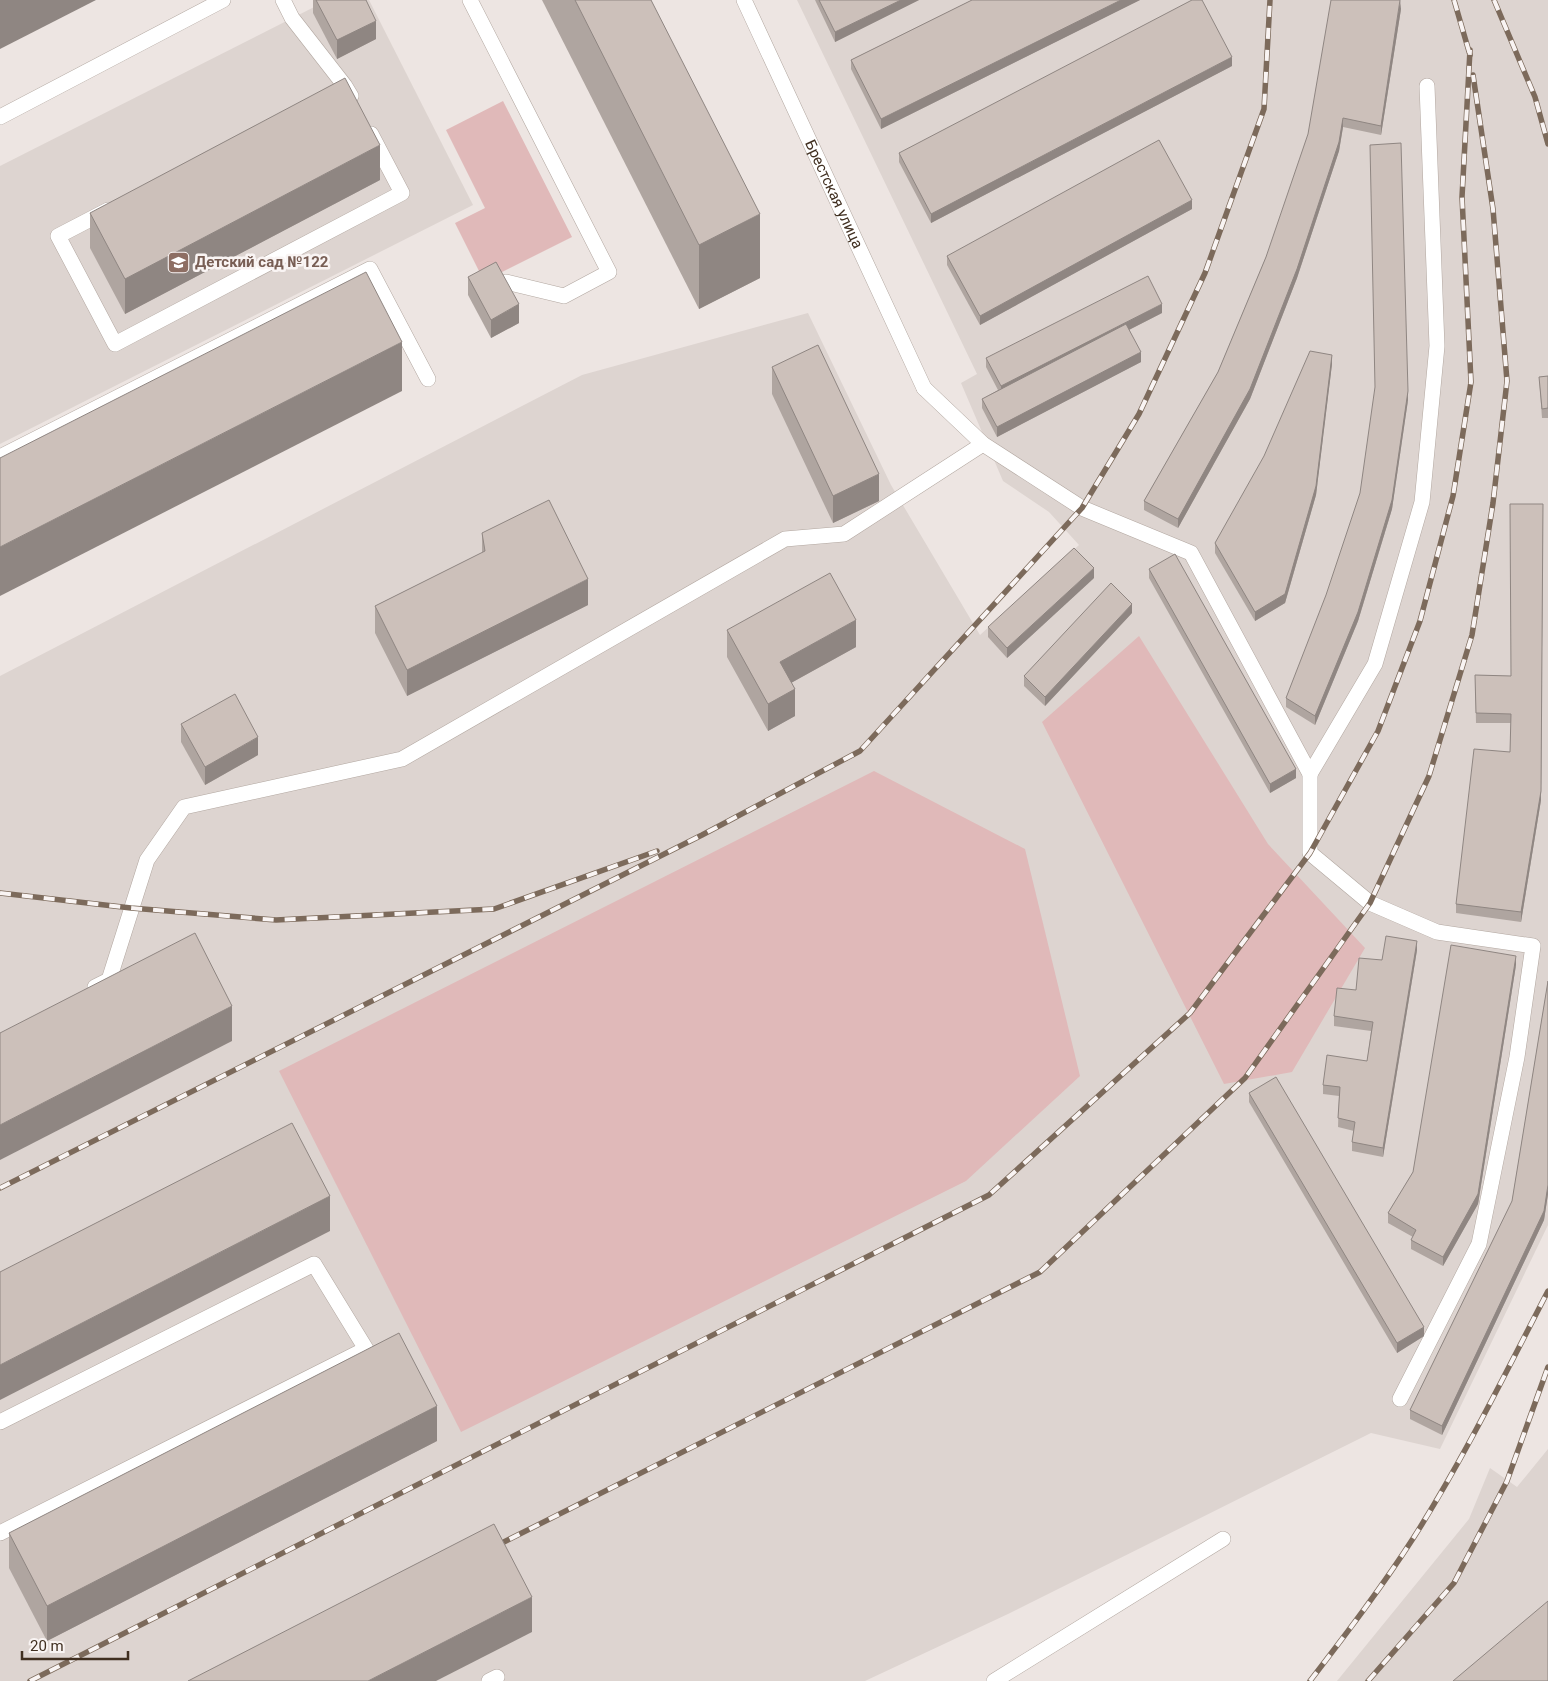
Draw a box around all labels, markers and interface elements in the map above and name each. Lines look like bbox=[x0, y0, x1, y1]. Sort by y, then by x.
street label: Брестская улица bbox=[801, 137, 867, 251]
school or university icon: Детский сад №122 bbox=[167, 250, 191, 274]
place label: Детский сад №122 bbox=[195, 253, 329, 271]
scale bar bbox=[22, 1628, 129, 1660]
text: 20 m bbox=[30, 1637, 64, 1655]

